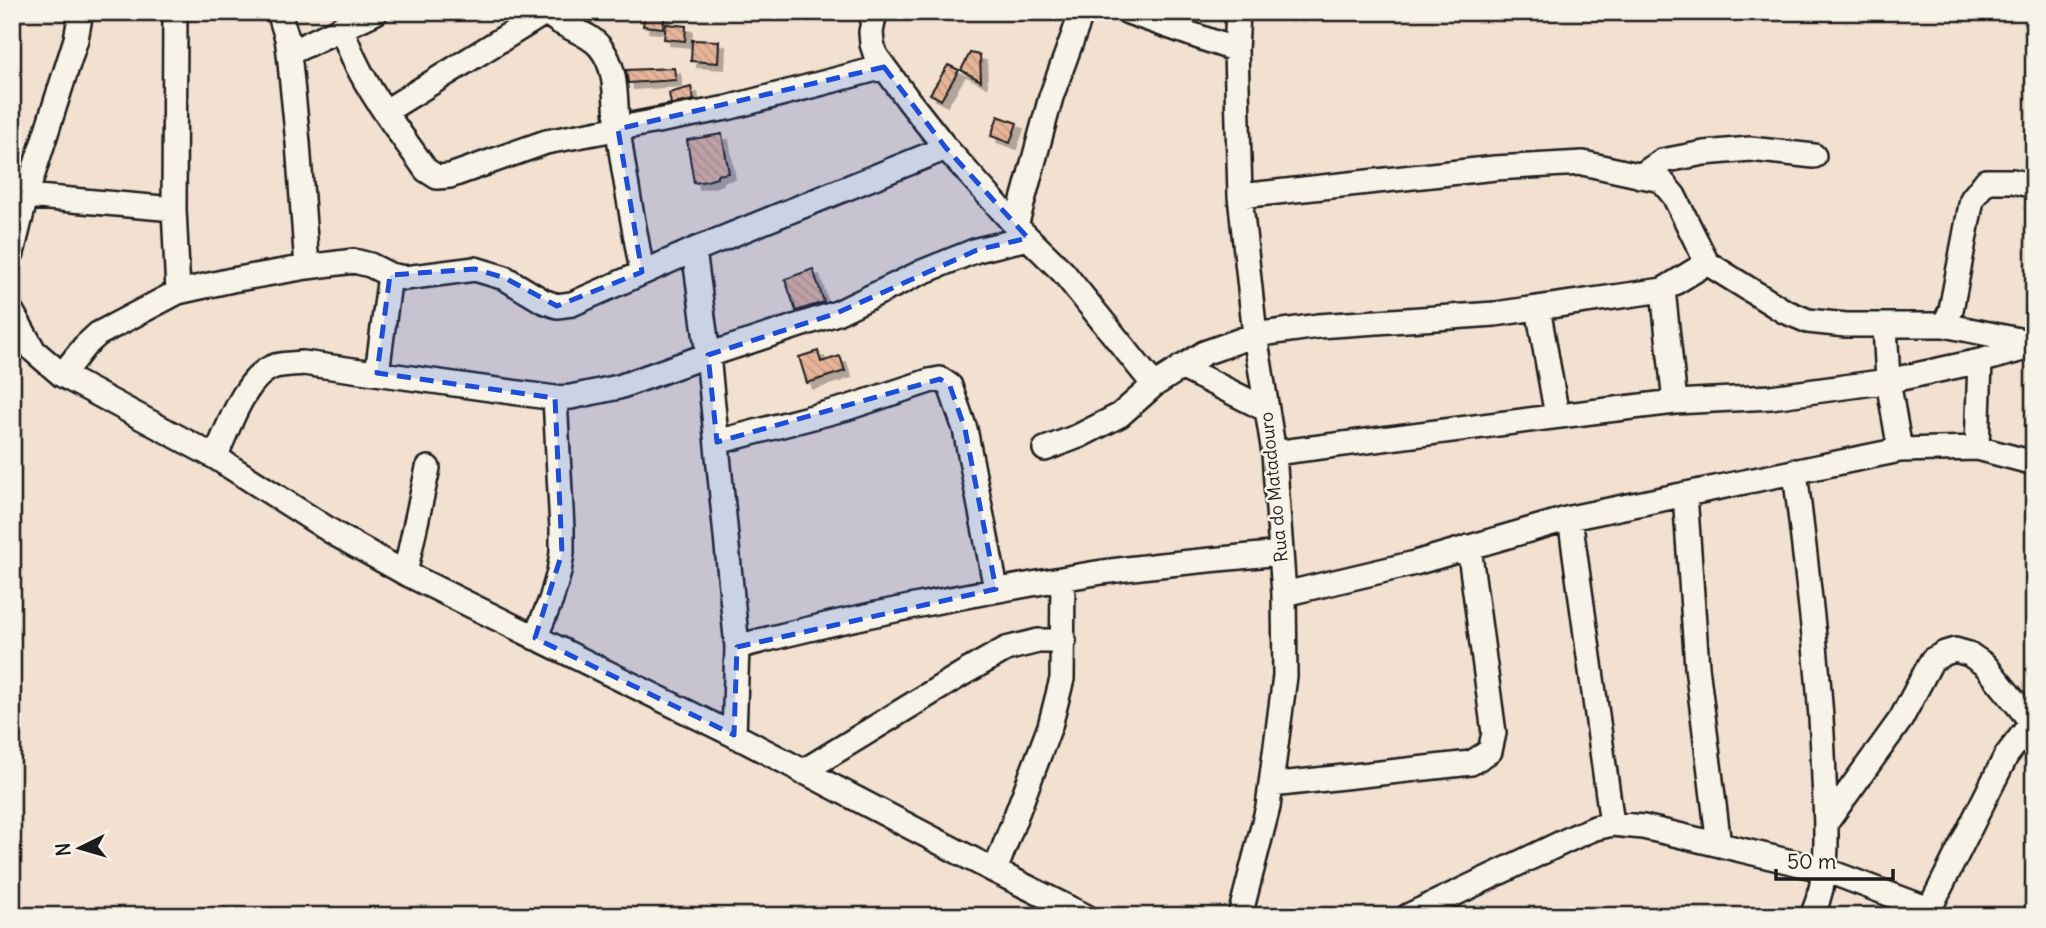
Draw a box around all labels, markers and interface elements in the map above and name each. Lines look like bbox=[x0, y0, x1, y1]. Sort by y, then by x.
street label: Rua do Matadouro bbox=[1254, 411, 1293, 563]
north arrow bbox=[46, 813, 116, 883]
scale bar bbox=[1776, 837, 1894, 881]
text: N bbox=[51, 842, 76, 857]
text: 50 m bbox=[1787, 848, 1836, 875]

